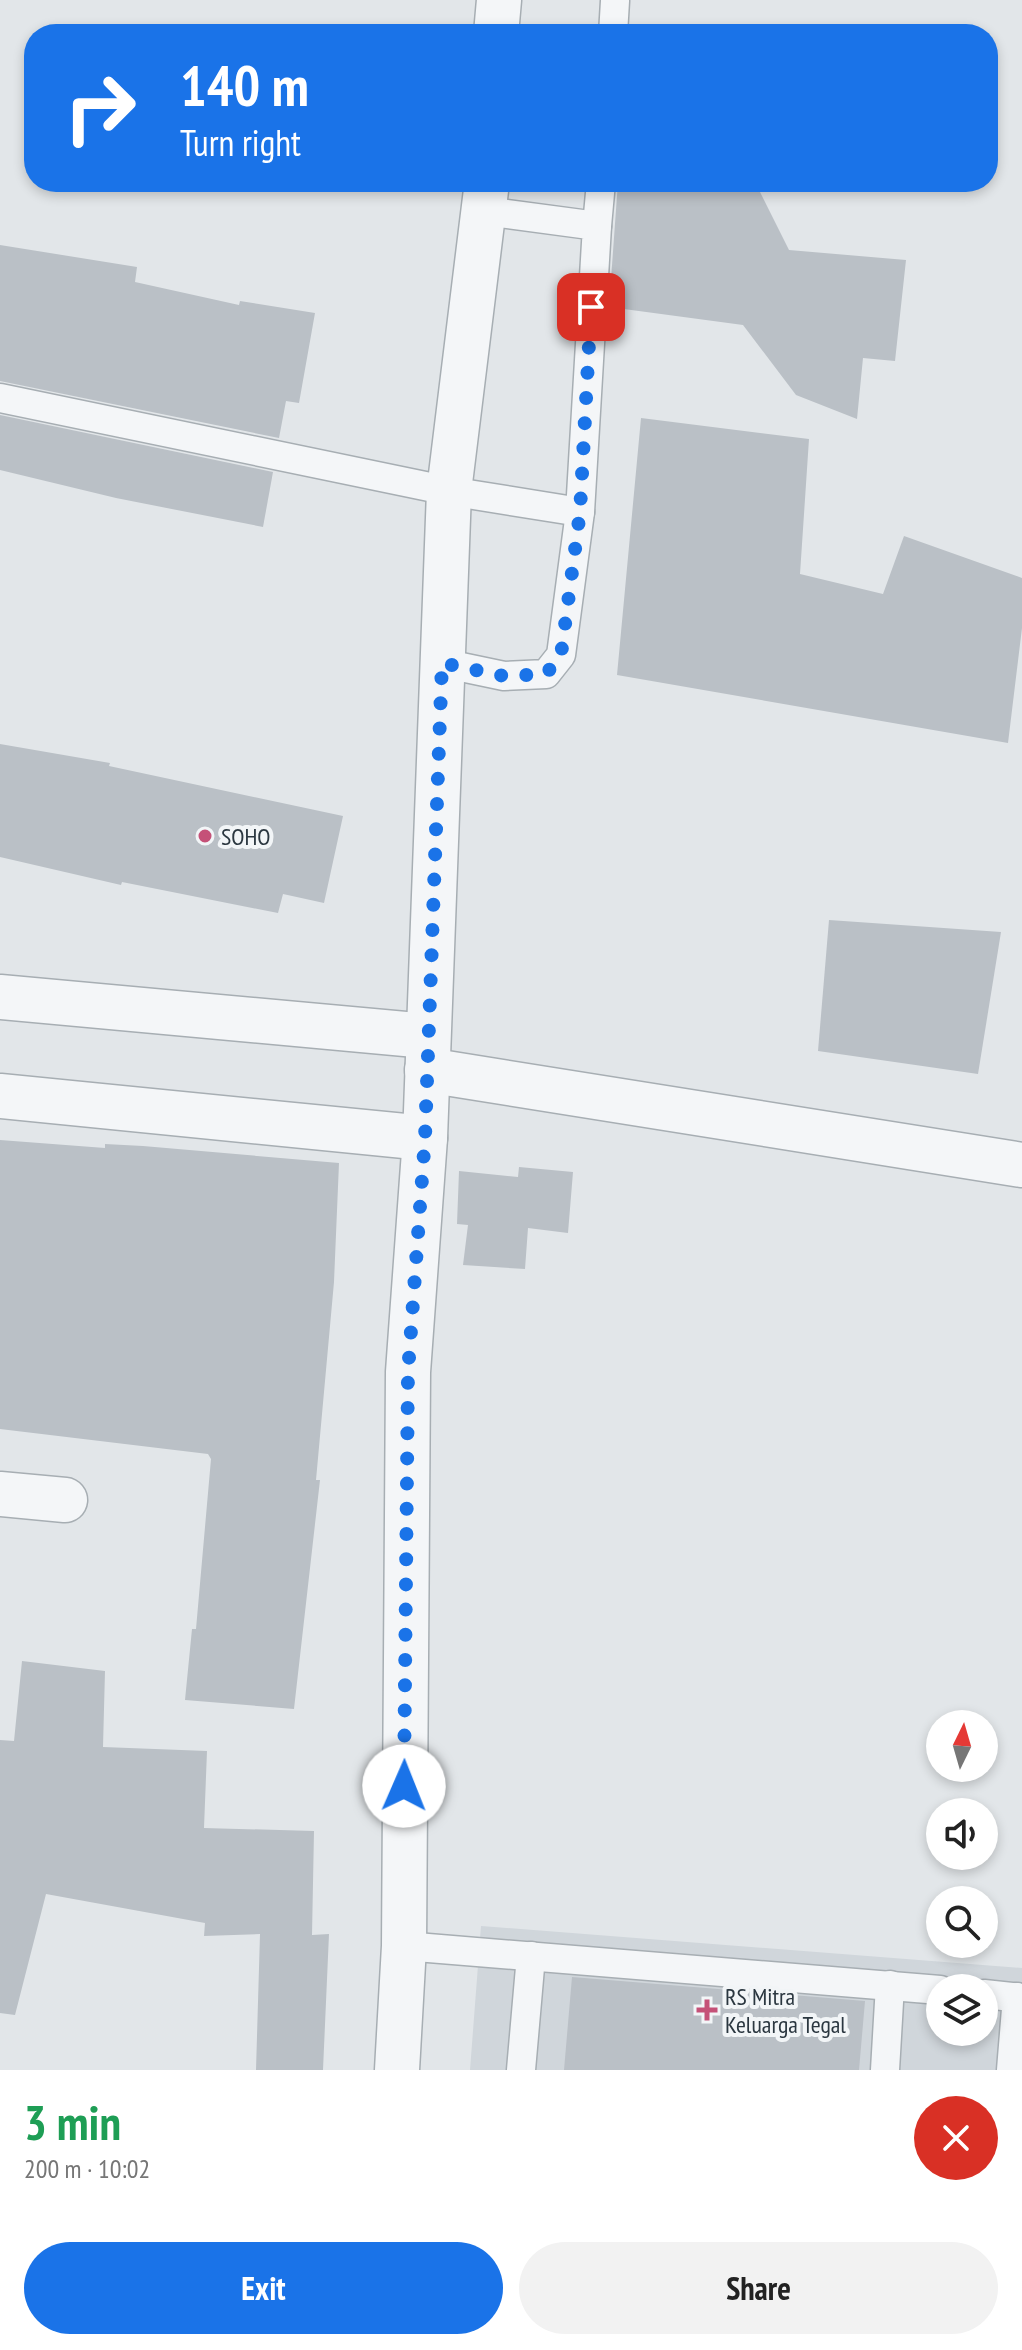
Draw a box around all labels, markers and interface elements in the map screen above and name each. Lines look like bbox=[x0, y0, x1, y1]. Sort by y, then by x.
text: 140 m bbox=[180, 49, 309, 121]
icon: right bbox=[48, 56, 152, 160]
text: Turn right bbox=[180, 119, 301, 166]
pin bbox=[557, 273, 625, 341]
icon: arrive bbox=[569, 285, 613, 329]
place label: SOHO bbox=[221, 821, 271, 852]
marker: SOHO bbox=[196, 827, 214, 845]
north arrow bbox=[926, 1710, 998, 1782]
map controls bbox=[926, 1710, 998, 2046]
position arrow bbox=[362, 1744, 446, 1828]
button: sound bbox=[926, 1798, 998, 1870]
button: search bbox=[926, 1886, 998, 1958]
button: layers bbox=[926, 1974, 998, 2046]
place label: RS Mitra Keluarga Tegal bbox=[725, 1981, 846, 2040]
marker: RS Mitra Keluarga Tegal bbox=[696, 1999, 718, 2021]
text: 3 min bbox=[24, 2091, 121, 2153]
button: close bbox=[914, 2096, 998, 2180]
text: 200 m · 10:02 bbox=[24, 2152, 150, 2185]
button: Exit bbox=[24, 2242, 503, 2334]
button: Share bbox=[519, 2242, 998, 2334]

